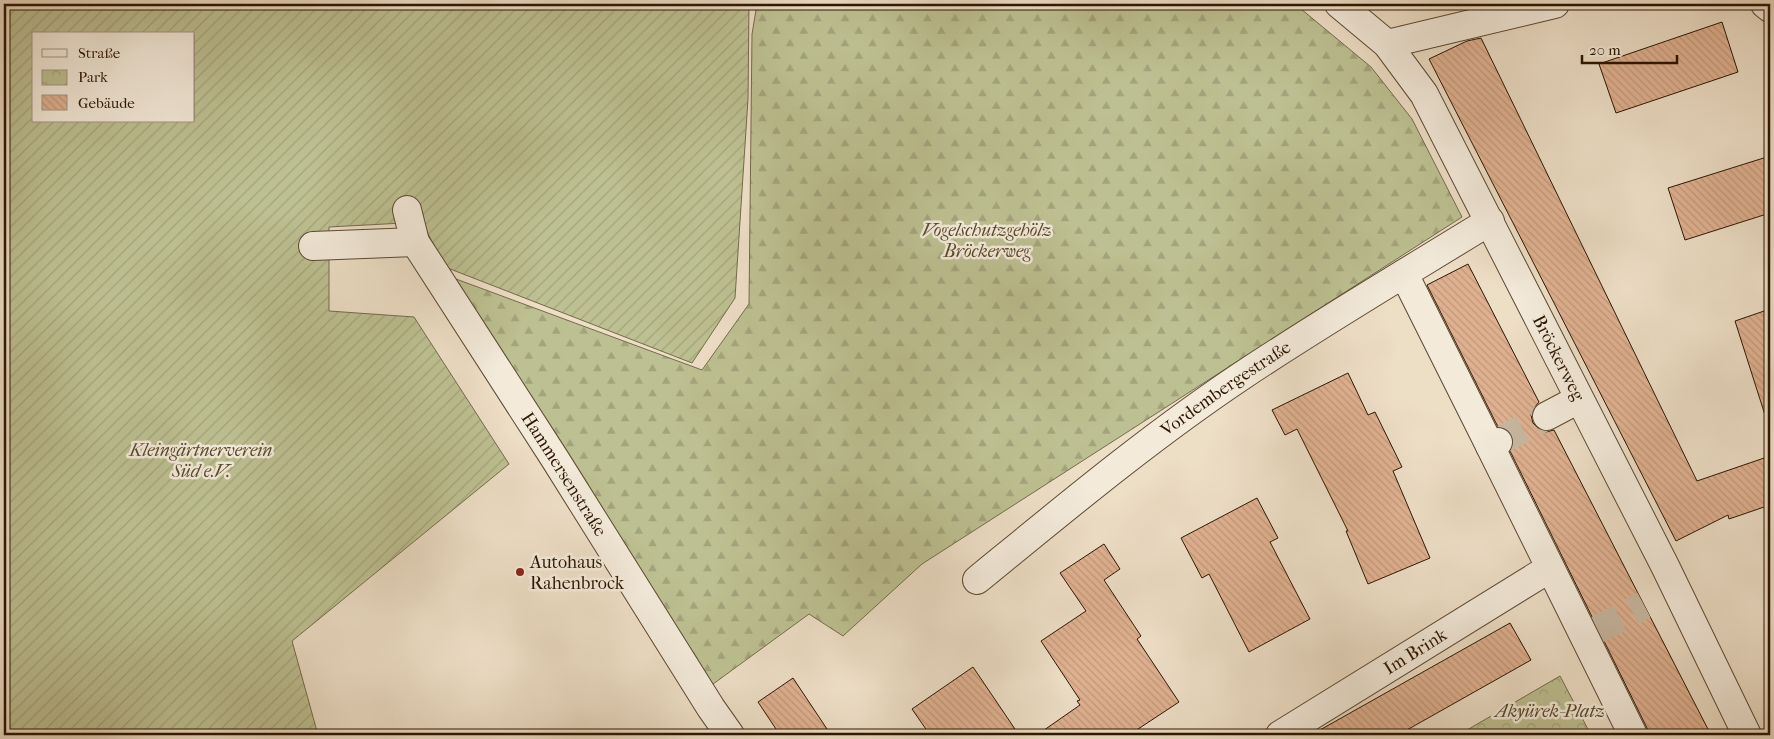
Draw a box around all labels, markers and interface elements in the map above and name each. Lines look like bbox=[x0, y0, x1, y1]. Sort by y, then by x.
legend bbox=[32, 32, 195, 122]
scale bar bbox=[1582, 32, 1676, 64]
text: 20 m bbox=[1589, 41, 1621, 59]
text: Straße bbox=[78, 44, 121, 62]
text: Park bbox=[78, 68, 108, 86]
text: Gebäude bbox=[78, 94, 135, 112]
park label: Vogelschutzgehölz Bröckerweg bbox=[922, 220, 1052, 262]
street label: Bröckerweg bbox=[1528, 312, 1589, 405]
street label: Vordembergestraße bbox=[1156, 337, 1295, 441]
street label: Hammersenstraße bbox=[517, 408, 611, 541]
park label: Kleingärtnerverein Süd e.V. bbox=[128, 440, 272, 482]
place label: Autohaus Rahenbrock bbox=[529, 552, 625, 594]
marker: Autohaus Rahenbrock bbox=[514, 566, 526, 578]
street label: Im Brink bbox=[1380, 624, 1452, 679]
park label: Akyürek-Platz bbox=[1493, 701, 1605, 722]

